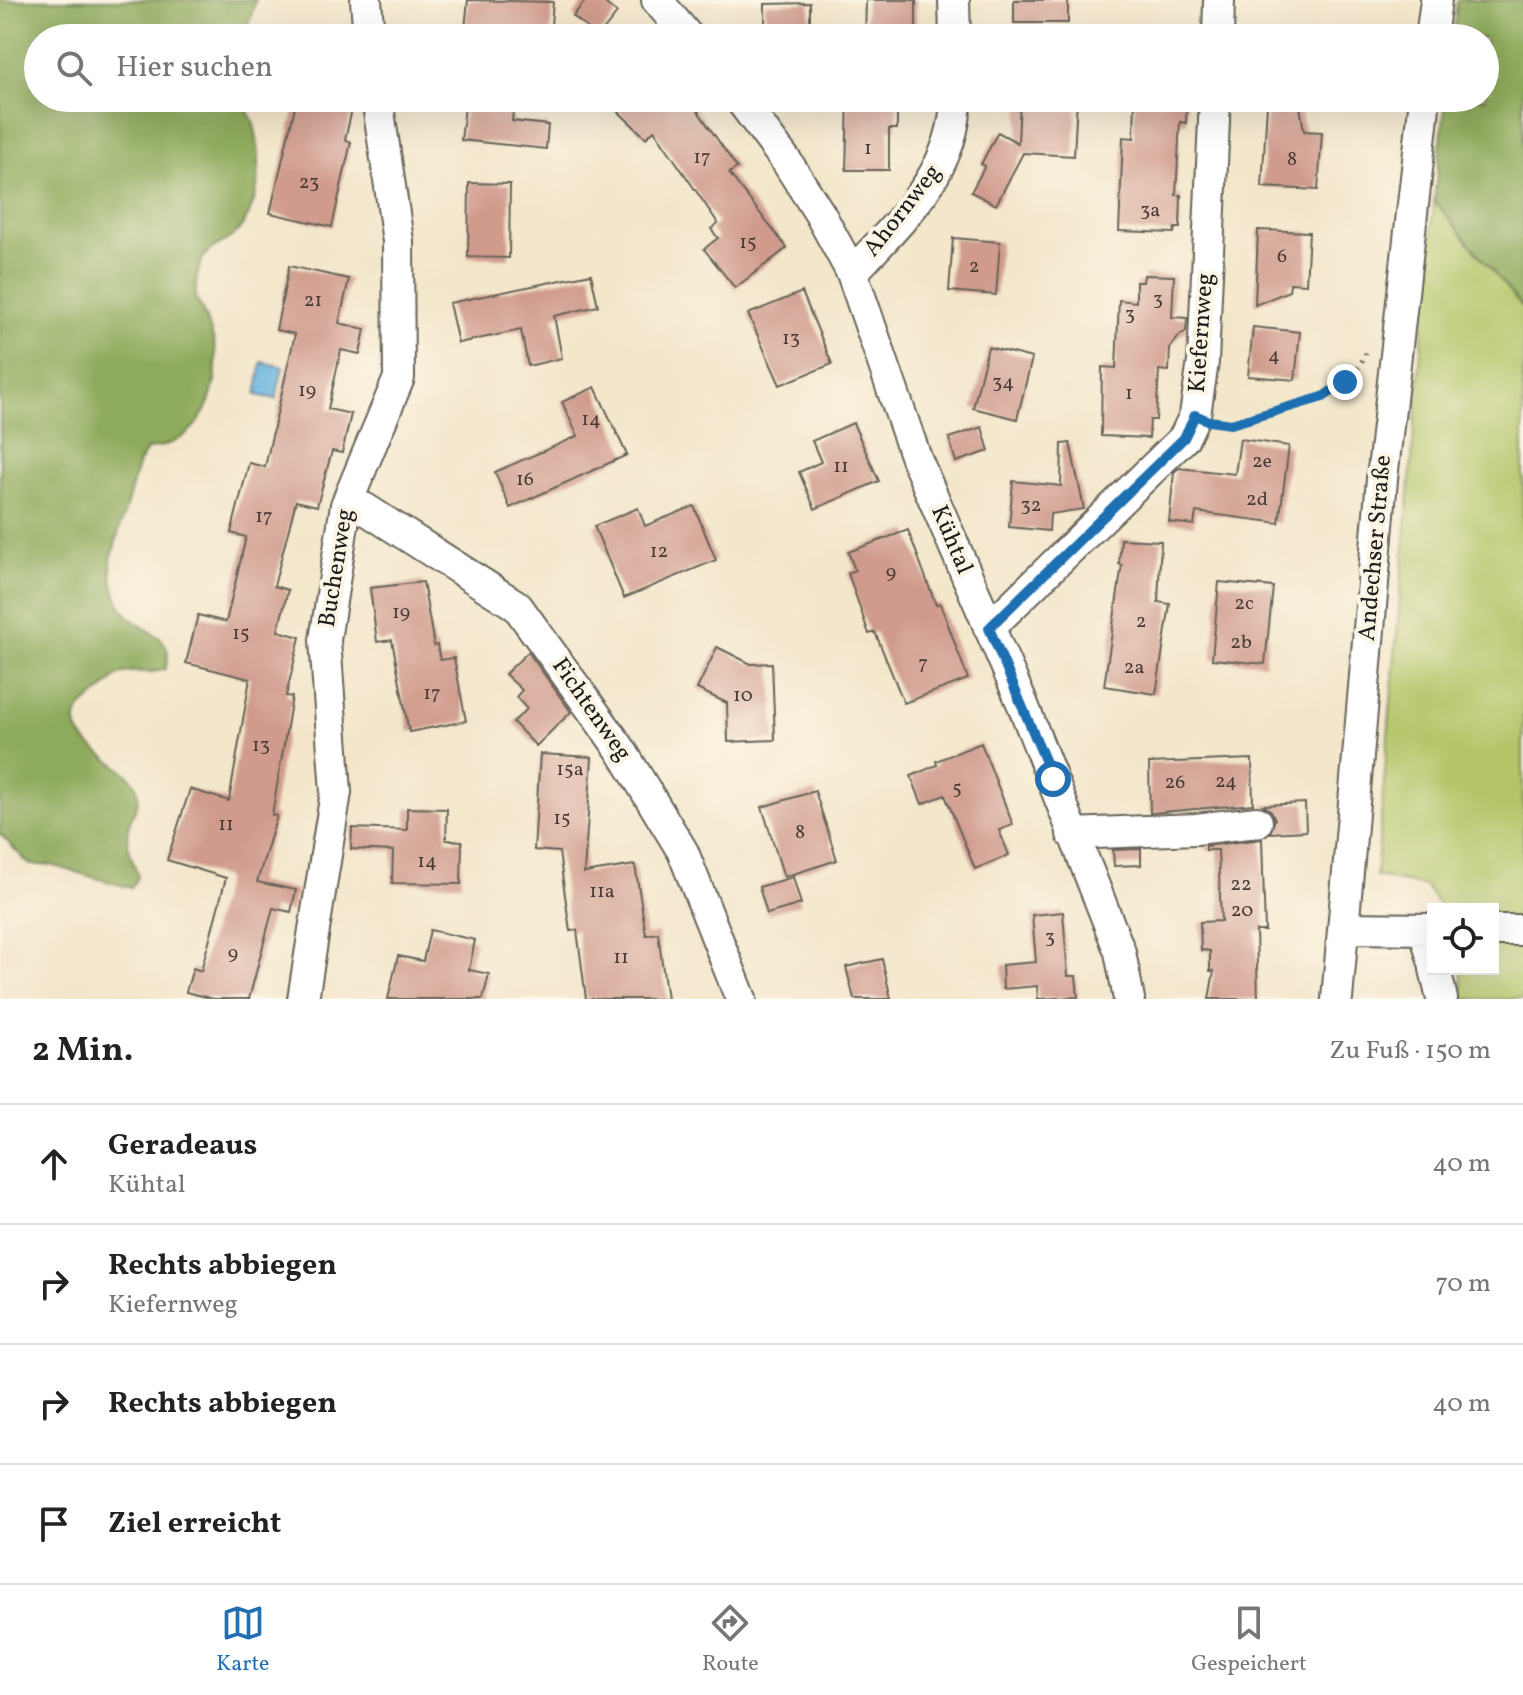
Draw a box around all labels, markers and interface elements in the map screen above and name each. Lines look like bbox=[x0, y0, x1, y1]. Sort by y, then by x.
search box bbox=[24, 24, 1499, 112]
icon: search bbox=[52, 46, 96, 90]
text: Hier suchen bbox=[116, 47, 273, 89]
house number: 1 bbox=[864, 135, 872, 163]
house number: 17 bbox=[693, 144, 711, 172]
house number: 8 bbox=[1287, 146, 1297, 174]
street label: Ahornweg bbox=[856, 157, 950, 265]
house number: 23 bbox=[299, 169, 319, 197]
house number: 3a bbox=[1140, 197, 1160, 225]
house number: 15 bbox=[739, 229, 757, 257]
house number: 6 bbox=[1277, 243, 1287, 271]
house number: 2 bbox=[969, 253, 979, 281]
street label: Kiefernweg bbox=[1181, 272, 1223, 394]
house number: 3 bbox=[1153, 286, 1163, 314]
house number: 21 bbox=[304, 287, 322, 315]
house number: 3 bbox=[1125, 301, 1135, 329]
house number: 13 bbox=[782, 325, 800, 353]
house number: 4 bbox=[1268, 342, 1280, 370]
route end bbox=[1327, 364, 1363, 400]
house number: 34 bbox=[992, 369, 1014, 397]
house number: 19 bbox=[298, 377, 316, 405]
house number: 1 bbox=[1125, 380, 1133, 408]
house number: 14 bbox=[581, 406, 601, 434]
house number: 2e bbox=[1252, 448, 1272, 476]
house number: 11 bbox=[833, 453, 849, 481]
street label: Andechser Straße bbox=[1351, 454, 1401, 642]
house number: 16 bbox=[516, 466, 534, 494]
house number: 2d bbox=[1246, 486, 1268, 514]
house number: 32 bbox=[1021, 492, 1042, 520]
street label: Kühtal bbox=[921, 500, 981, 580]
house number: 17 bbox=[255, 503, 273, 531]
street label: Buchenweg bbox=[311, 506, 363, 630]
house number: 12 bbox=[650, 538, 668, 566]
house number: 9 bbox=[886, 559, 896, 587]
house number: 2c bbox=[1234, 590, 1254, 618]
house number: 19 bbox=[392, 599, 410, 627]
house number: 2 bbox=[1136, 608, 1146, 636]
house number: 15 bbox=[232, 620, 250, 648]
house number: 2b bbox=[1230, 629, 1252, 657]
house number: 7 bbox=[918, 650, 928, 678]
street label: Fichtenweg bbox=[543, 651, 639, 769]
house number: 2a bbox=[1124, 654, 1144, 682]
house number: 17 bbox=[423, 680, 441, 708]
house number: 10 bbox=[733, 682, 753, 710]
house number: 13 bbox=[252, 732, 270, 760]
house number: 15a bbox=[556, 756, 584, 784]
route start bbox=[1035, 761, 1071, 797]
house number: 24 bbox=[1215, 768, 1237, 796]
house number: 26 bbox=[1165, 769, 1185, 797]
house number: 5 bbox=[952, 775, 962, 803]
house number: 15 bbox=[553, 805, 571, 833]
house number: 11 bbox=[218, 811, 234, 839]
house number: 8 bbox=[795, 819, 805, 847]
house number: 14 bbox=[417, 848, 437, 876]
house number: 22 bbox=[1230, 871, 1252, 899]
house number: 11a bbox=[589, 878, 615, 906]
house number: 20 bbox=[1231, 897, 1253, 925]
map controls bbox=[1427, 903, 1499, 975]
button: locate bbox=[1427, 903, 1499, 975]
house number: 3 bbox=[1045, 924, 1055, 952]
house number: 9 bbox=[228, 940, 238, 968]
house number: 11 bbox=[613, 944, 629, 972]
text: 2 Min. bbox=[32, 1028, 133, 1075]
text: Zu Fuß · 150 m bbox=[1329, 1033, 1491, 1069]
text: Geradeaus bbox=[108, 1125, 257, 1167]
icon: ahead bbox=[32, 1142, 76, 1186]
text: 40 m bbox=[1432, 1146, 1491, 1182]
text: Kühtal bbox=[108, 1167, 186, 1203]
text: Rechts abbiegen bbox=[108, 1245, 337, 1287]
icon: right bbox=[32, 1262, 76, 1306]
text: 70 m bbox=[1436, 1266, 1491, 1302]
text: Kiefernweg bbox=[108, 1287, 238, 1323]
icon: right bbox=[32, 1382, 76, 1426]
text: Rechts abbiegen bbox=[108, 1383, 337, 1425]
text: 40 m bbox=[1432, 1386, 1491, 1422]
icon: arrive bbox=[32, 1502, 76, 1546]
text: Ziel erreicht bbox=[108, 1503, 281, 1545]
tab: Karte bbox=[216, 1601, 269, 1680]
tab: Route bbox=[702, 1601, 759, 1680]
tab: Gespeichert bbox=[1191, 1601, 1307, 1680]

